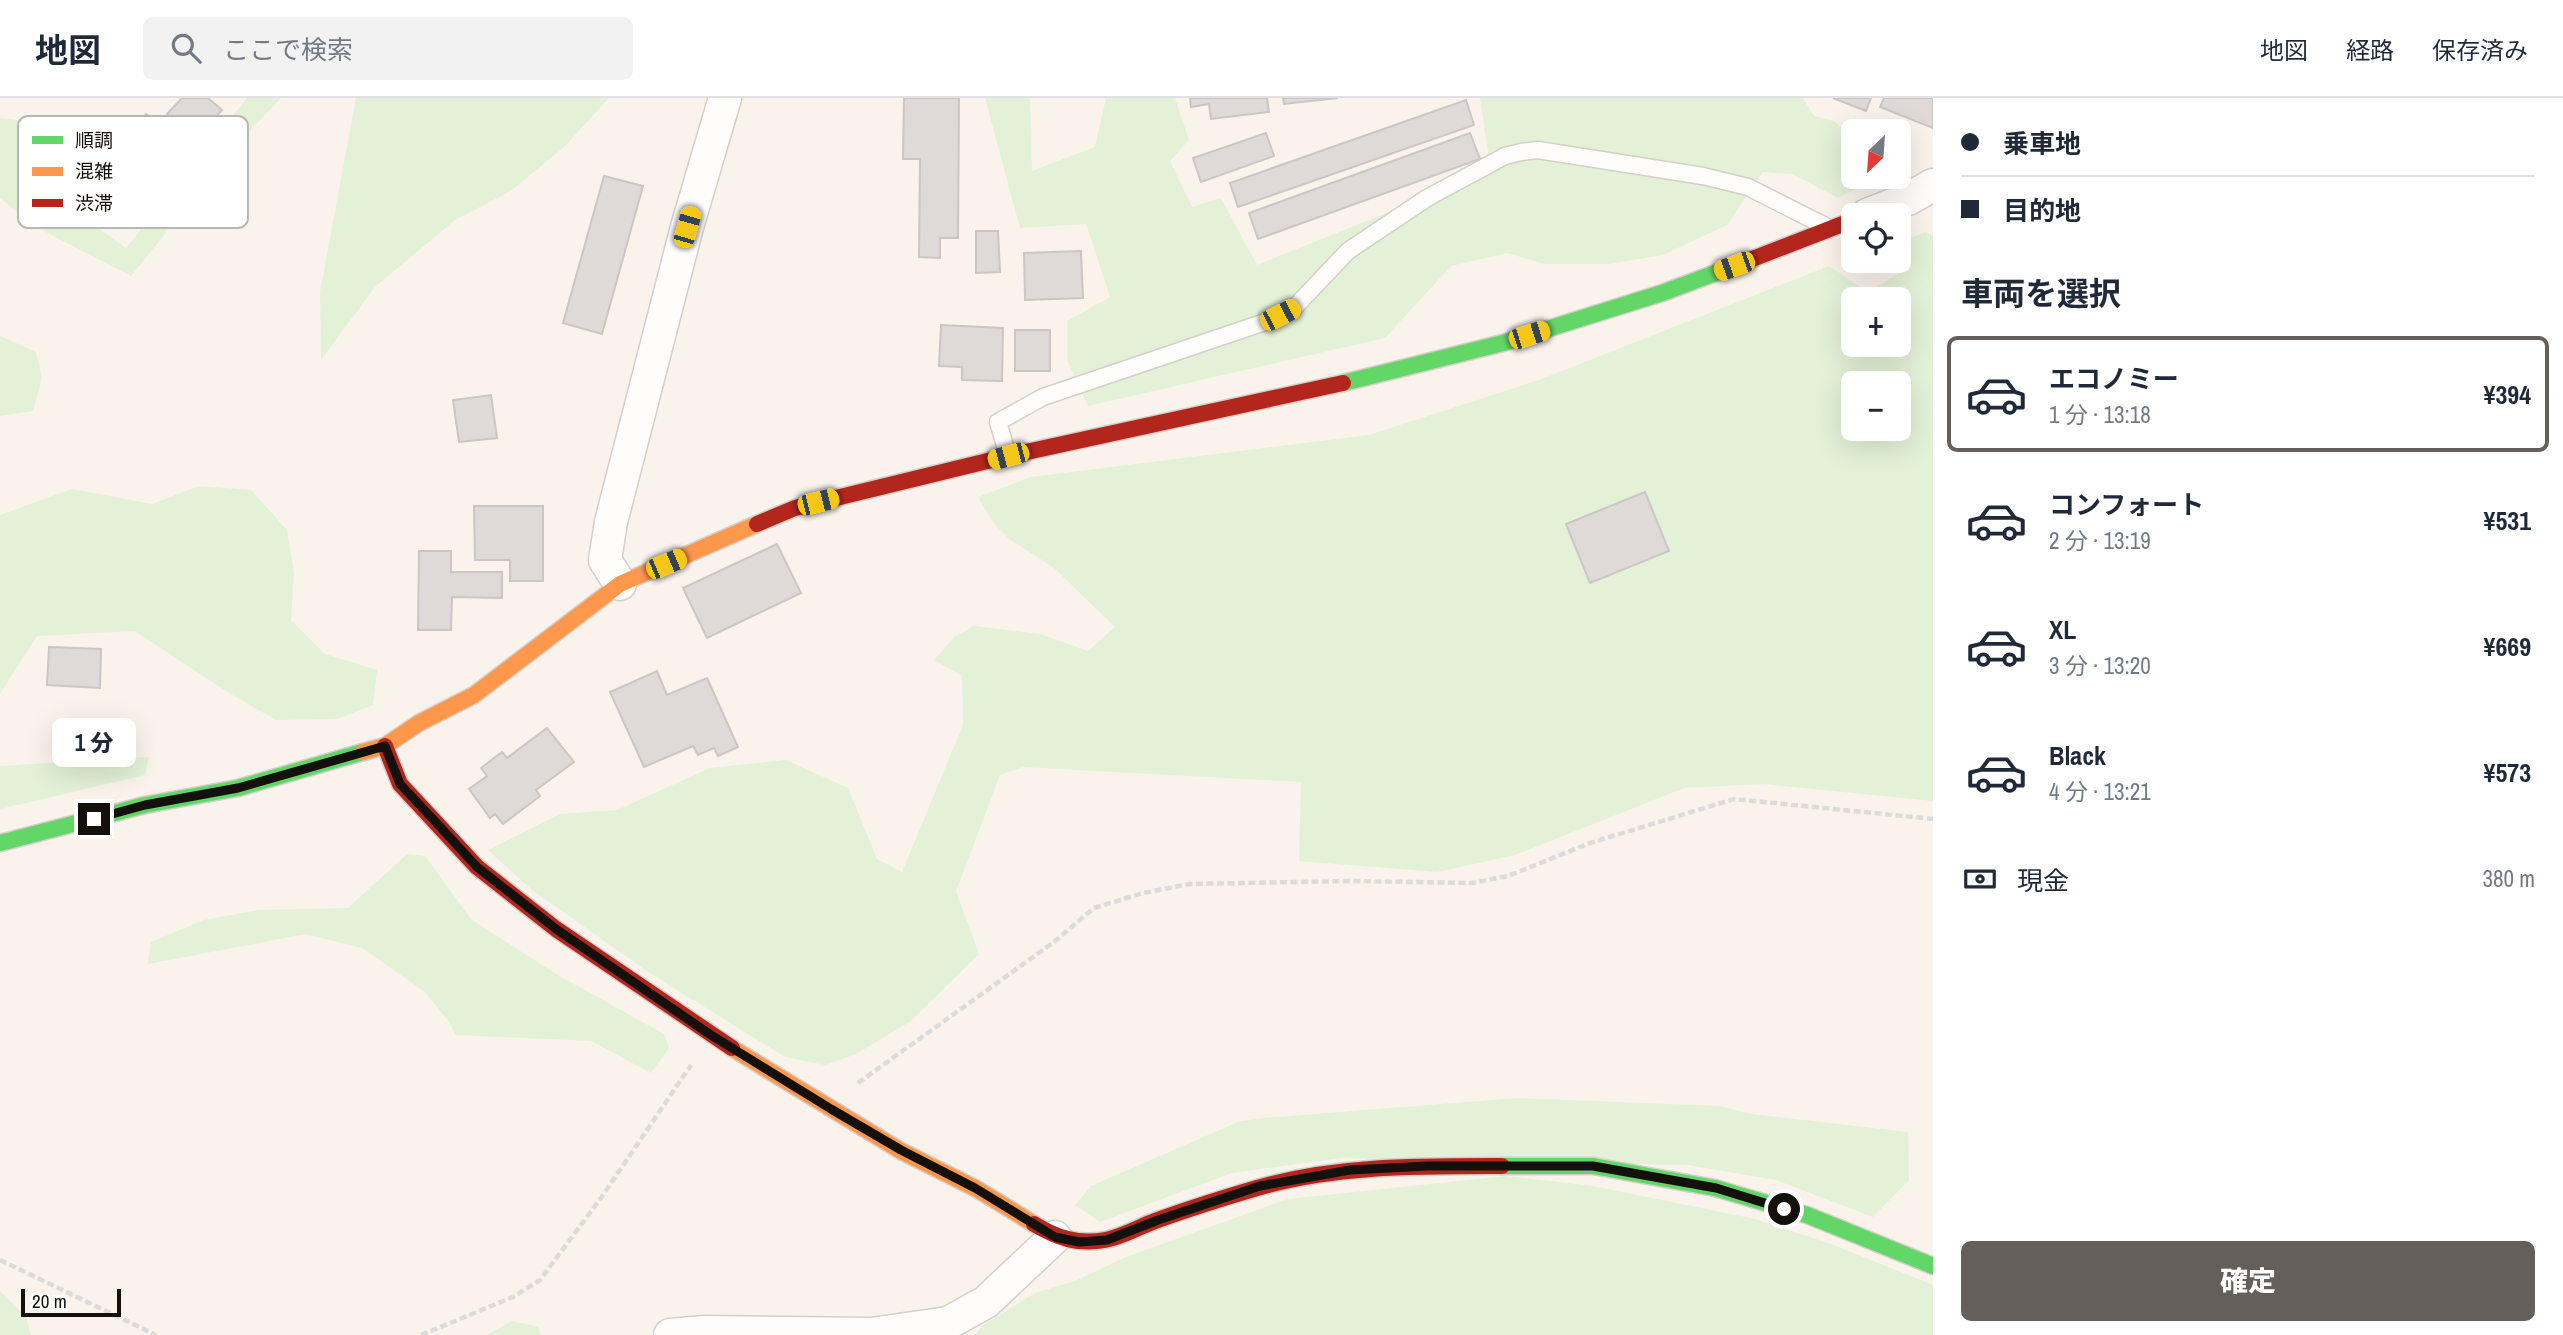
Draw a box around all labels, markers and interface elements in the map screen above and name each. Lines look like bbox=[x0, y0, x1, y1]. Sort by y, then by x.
search box bbox=[143, 17, 633, 80]
text: 地図 bbox=[35, 28, 101, 72]
icon: search bbox=[167, 29, 205, 67]
text: ここで検索 bbox=[223, 32, 353, 67]
text: 地図 bbox=[2260, 34, 2308, 66]
text: 経路 bbox=[2346, 34, 2394, 66]
text: 保存済み bbox=[2432, 34, 2528, 66]
legend bbox=[18, 116, 248, 228]
north arrow bbox=[1841, 119, 1911, 189]
map controls bbox=[1841, 119, 1911, 441]
text: 乗車地 bbox=[2003, 126, 2081, 161]
text: 順調 bbox=[75, 127, 113, 153]
text: 混雑 bbox=[75, 158, 113, 184]
text: 渋滞 bbox=[75, 190, 113, 216]
text: 目的地 bbox=[2003, 193, 2081, 228]
button: locate bbox=[1841, 203, 1911, 273]
car bbox=[672, 204, 703, 250]
car bbox=[1711, 249, 1758, 283]
text: 車両を選択 bbox=[1961, 272, 2121, 315]
button: + bbox=[1841, 287, 1911, 357]
car bbox=[1257, 296, 1304, 334]
car bbox=[1506, 319, 1553, 351]
text: エコノミー bbox=[2049, 361, 2179, 396]
icon: car bbox=[1965, 363, 2028, 426]
button: − bbox=[1841, 371, 1911, 441]
text: ¥394 bbox=[2484, 377, 2531, 412]
text: 1 分 · 13:18 bbox=[2049, 399, 2151, 430]
car bbox=[985, 440, 1032, 472]
car bbox=[796, 487, 841, 517]
text: コンフォート bbox=[2049, 487, 2204, 522]
icon: car bbox=[1965, 489, 2028, 552]
text: ¥531 bbox=[2484, 503, 2531, 538]
text: 2 分 · 13:19 bbox=[2049, 525, 2151, 556]
car bbox=[643, 546, 690, 582]
text: XL bbox=[2049, 612, 2076, 647]
icon: car bbox=[1965, 615, 2028, 678]
text: ¥669 bbox=[2484, 629, 2531, 664]
text: 3 分 · 13:20 bbox=[2049, 650, 2151, 681]
callout: 1 分 bbox=[52, 718, 136, 766]
text: 1 分 bbox=[75, 727, 113, 758]
text: Black bbox=[2049, 738, 2106, 773]
icon: car bbox=[1965, 741, 2028, 804]
text: ¥573 bbox=[2484, 755, 2531, 790]
text: 4 分 · 13:21 bbox=[2049, 776, 2151, 807]
route end bbox=[78, 803, 110, 835]
icon: cash bbox=[1961, 860, 1999, 898]
text: 現金 bbox=[2017, 863, 2069, 898]
text: 380 m bbox=[2483, 863, 2535, 894]
route start bbox=[1768, 1193, 1800, 1225]
button: 確定 bbox=[1961, 1241, 2535, 1321]
scale bar bbox=[21, 1286, 121, 1318]
text: 20 m bbox=[32, 1288, 67, 1314]

